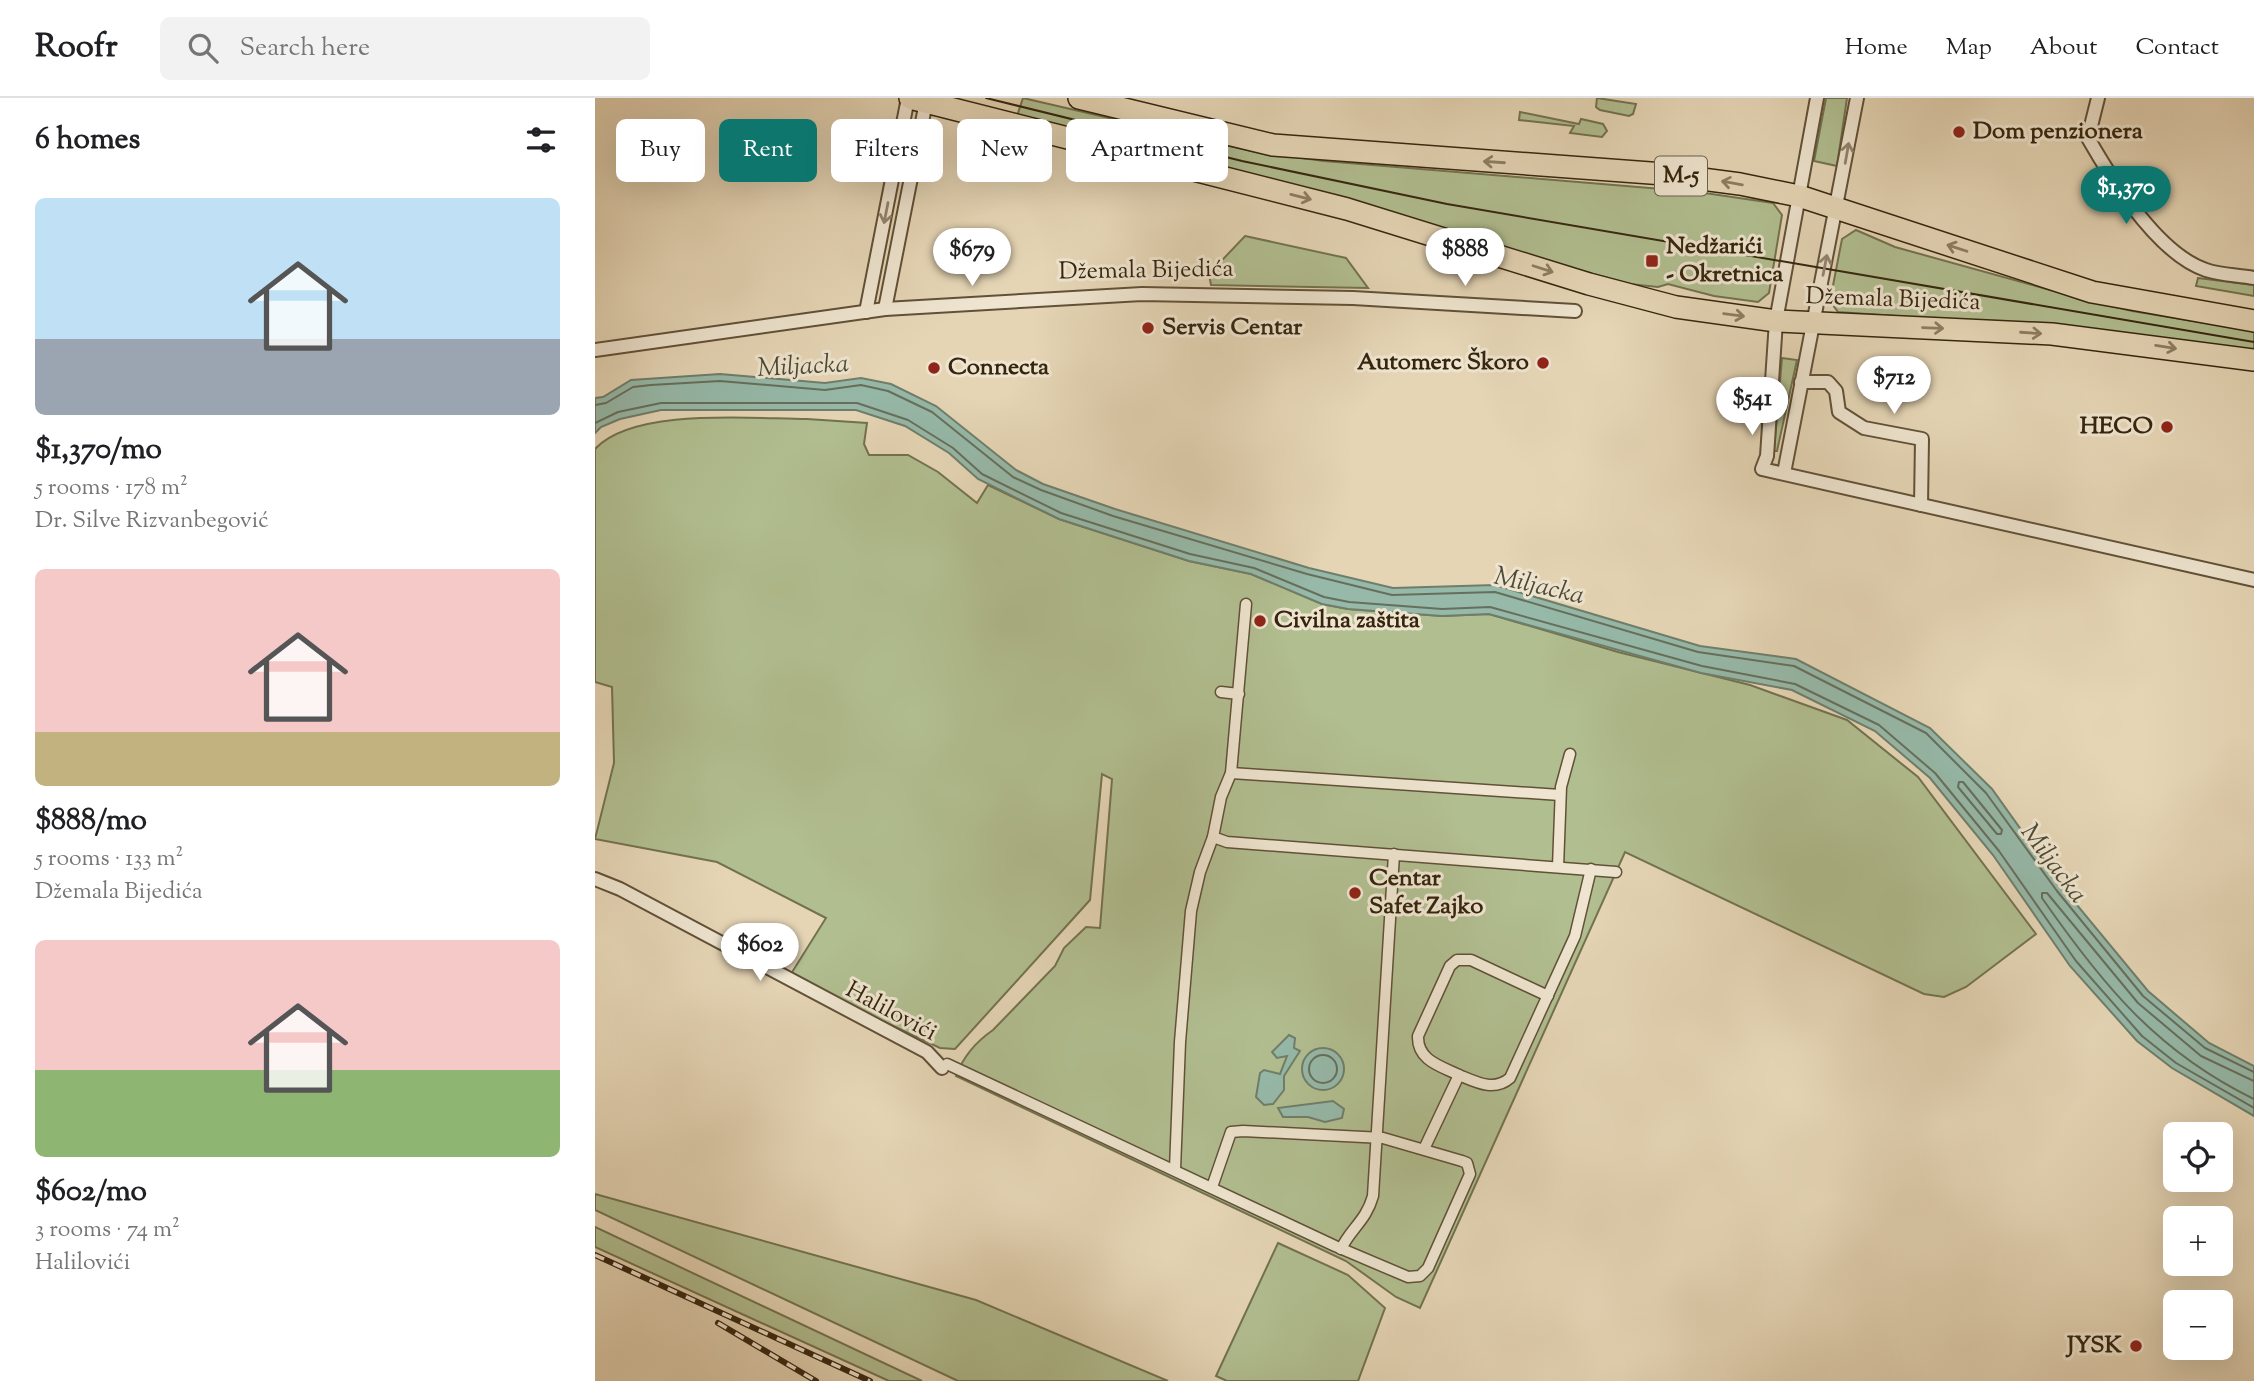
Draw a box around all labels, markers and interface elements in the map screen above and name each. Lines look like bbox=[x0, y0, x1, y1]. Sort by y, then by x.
search box bbox=[160, 17, 650, 80]
text: Roofr bbox=[35, 24, 118, 72]
icon: search bbox=[184, 29, 222, 67]
text: Search here bbox=[240, 30, 370, 67]
text: Home bbox=[1845, 31, 1908, 65]
text: Map bbox=[1946, 31, 1992, 65]
text: About bbox=[2030, 31, 2097, 65]
text: Contact bbox=[2135, 31, 2219, 65]
place label: Dom penzionera bbox=[1973, 115, 2144, 149]
text: 6 homes bbox=[35, 119, 140, 162]
chip: Buy bbox=[616, 119, 705, 182]
chip: Rent bbox=[719, 119, 817, 182]
chip: Filters bbox=[831, 119, 943, 182]
chip: New bbox=[957, 119, 1052, 182]
chip: Apartment bbox=[1066, 119, 1228, 182]
icon: filters bbox=[522, 121, 560, 159]
marker: Dom penzionera bbox=[1951, 124, 1967, 140]
one-way arrow bbox=[1841, 142, 1854, 165]
one-way arrow bbox=[1482, 155, 1505, 168]
road number: M-5 bbox=[1655, 156, 1707, 195]
pin: $1,370 bbox=[2069, 166, 2183, 226]
text: $1,370 bbox=[2097, 172, 2155, 205]
one-way arrow bbox=[1721, 176, 1744, 189]
one-way arrow bbox=[1289, 191, 1312, 204]
one-way arrow bbox=[878, 201, 892, 224]
pin: $679 bbox=[931, 228, 1013, 288]
pin: $888 bbox=[1424, 228, 1506, 288]
place label: Nedžarići - Okretnica bbox=[1666, 230, 1784, 292]
text: $679 bbox=[949, 234, 995, 267]
text: $888 bbox=[1442, 234, 1488, 267]
one-way arrow bbox=[1946, 241, 1968, 253]
icon: home bbox=[235, 243, 361, 369]
street label: Džemala Bijedića bbox=[1058, 252, 1234, 290]
marker: Nedžarići - Okretnica bbox=[1644, 253, 1660, 269]
one-way arrow bbox=[1819, 254, 1832, 277]
one-way arrow bbox=[1531, 264, 1553, 276]
street label: Džemala Bijedića bbox=[1805, 280, 1981, 320]
one-way arrow bbox=[1722, 309, 1745, 322]
place label: Servis Centar bbox=[1162, 311, 1303, 345]
marker: Servis Centar bbox=[1140, 320, 1156, 336]
one-way arrow bbox=[1921, 322, 1944, 335]
one-way arrow bbox=[2020, 326, 2043, 339]
one-way arrow bbox=[2154, 341, 2177, 354]
water label: Miljacka bbox=[756, 346, 850, 388]
place label: Automerc Škoro bbox=[1357, 346, 1529, 380]
place label: Connecta bbox=[948, 351, 1050, 385]
marker: Automerc Škoro bbox=[1535, 355, 1551, 371]
pin: $712 bbox=[1853, 356, 1935, 416]
marker: Connecta bbox=[926, 360, 942, 376]
text: $712 bbox=[1873, 362, 1915, 395]
pin: $541 bbox=[1711, 378, 1793, 437]
text: $541 bbox=[1732, 383, 1772, 416]
place label: HECO bbox=[2080, 410, 2153, 444]
marker: HECO bbox=[2159, 419, 2175, 435]
text: $1,370/mo bbox=[35, 429, 162, 472]
text: 5 rooms · 178 m² bbox=[35, 472, 188, 505]
text: Dr. Silve Rizvanbegović bbox=[35, 505, 269, 538]
water label: Miljacka bbox=[1490, 559, 1588, 615]
place label: Civilna zaštita bbox=[1274, 604, 1421, 638]
marker: Civilna zaštita bbox=[1252, 613, 1268, 629]
icon: home bbox=[235, 614, 361, 740]
text: $888/mo bbox=[35, 800, 147, 843]
water label: Miljacka bbox=[2011, 816, 2095, 912]
text: 5 rooms · 133 m² bbox=[35, 843, 183, 876]
place label: Centar Safet Zajko bbox=[1369, 862, 1483, 924]
text: Džemala Bijedića bbox=[35, 876, 203, 909]
marker: Centar Safet Zajko bbox=[1347, 885, 1363, 901]
pin: $602 bbox=[719, 924, 801, 983]
text: $602 bbox=[737, 929, 783, 962]
street label: Halilovići bbox=[839, 974, 943, 1050]
icon: home bbox=[235, 985, 361, 1111]
map controls bbox=[2163, 1122, 2233, 1360]
button: locate bbox=[2163, 1122, 2233, 1192]
text: $602/mo bbox=[35, 1171, 147, 1214]
button: + bbox=[2163, 1206, 2233, 1276]
text: 3 rooms · 74 m² bbox=[35, 1214, 180, 1247]
text: Halilovići bbox=[35, 1247, 130, 1280]
button: − bbox=[2163, 1290, 2233, 1360]
place label: JYSK bbox=[2065, 1329, 2123, 1363]
marker: JYSK bbox=[2128, 1338, 2144, 1354]

